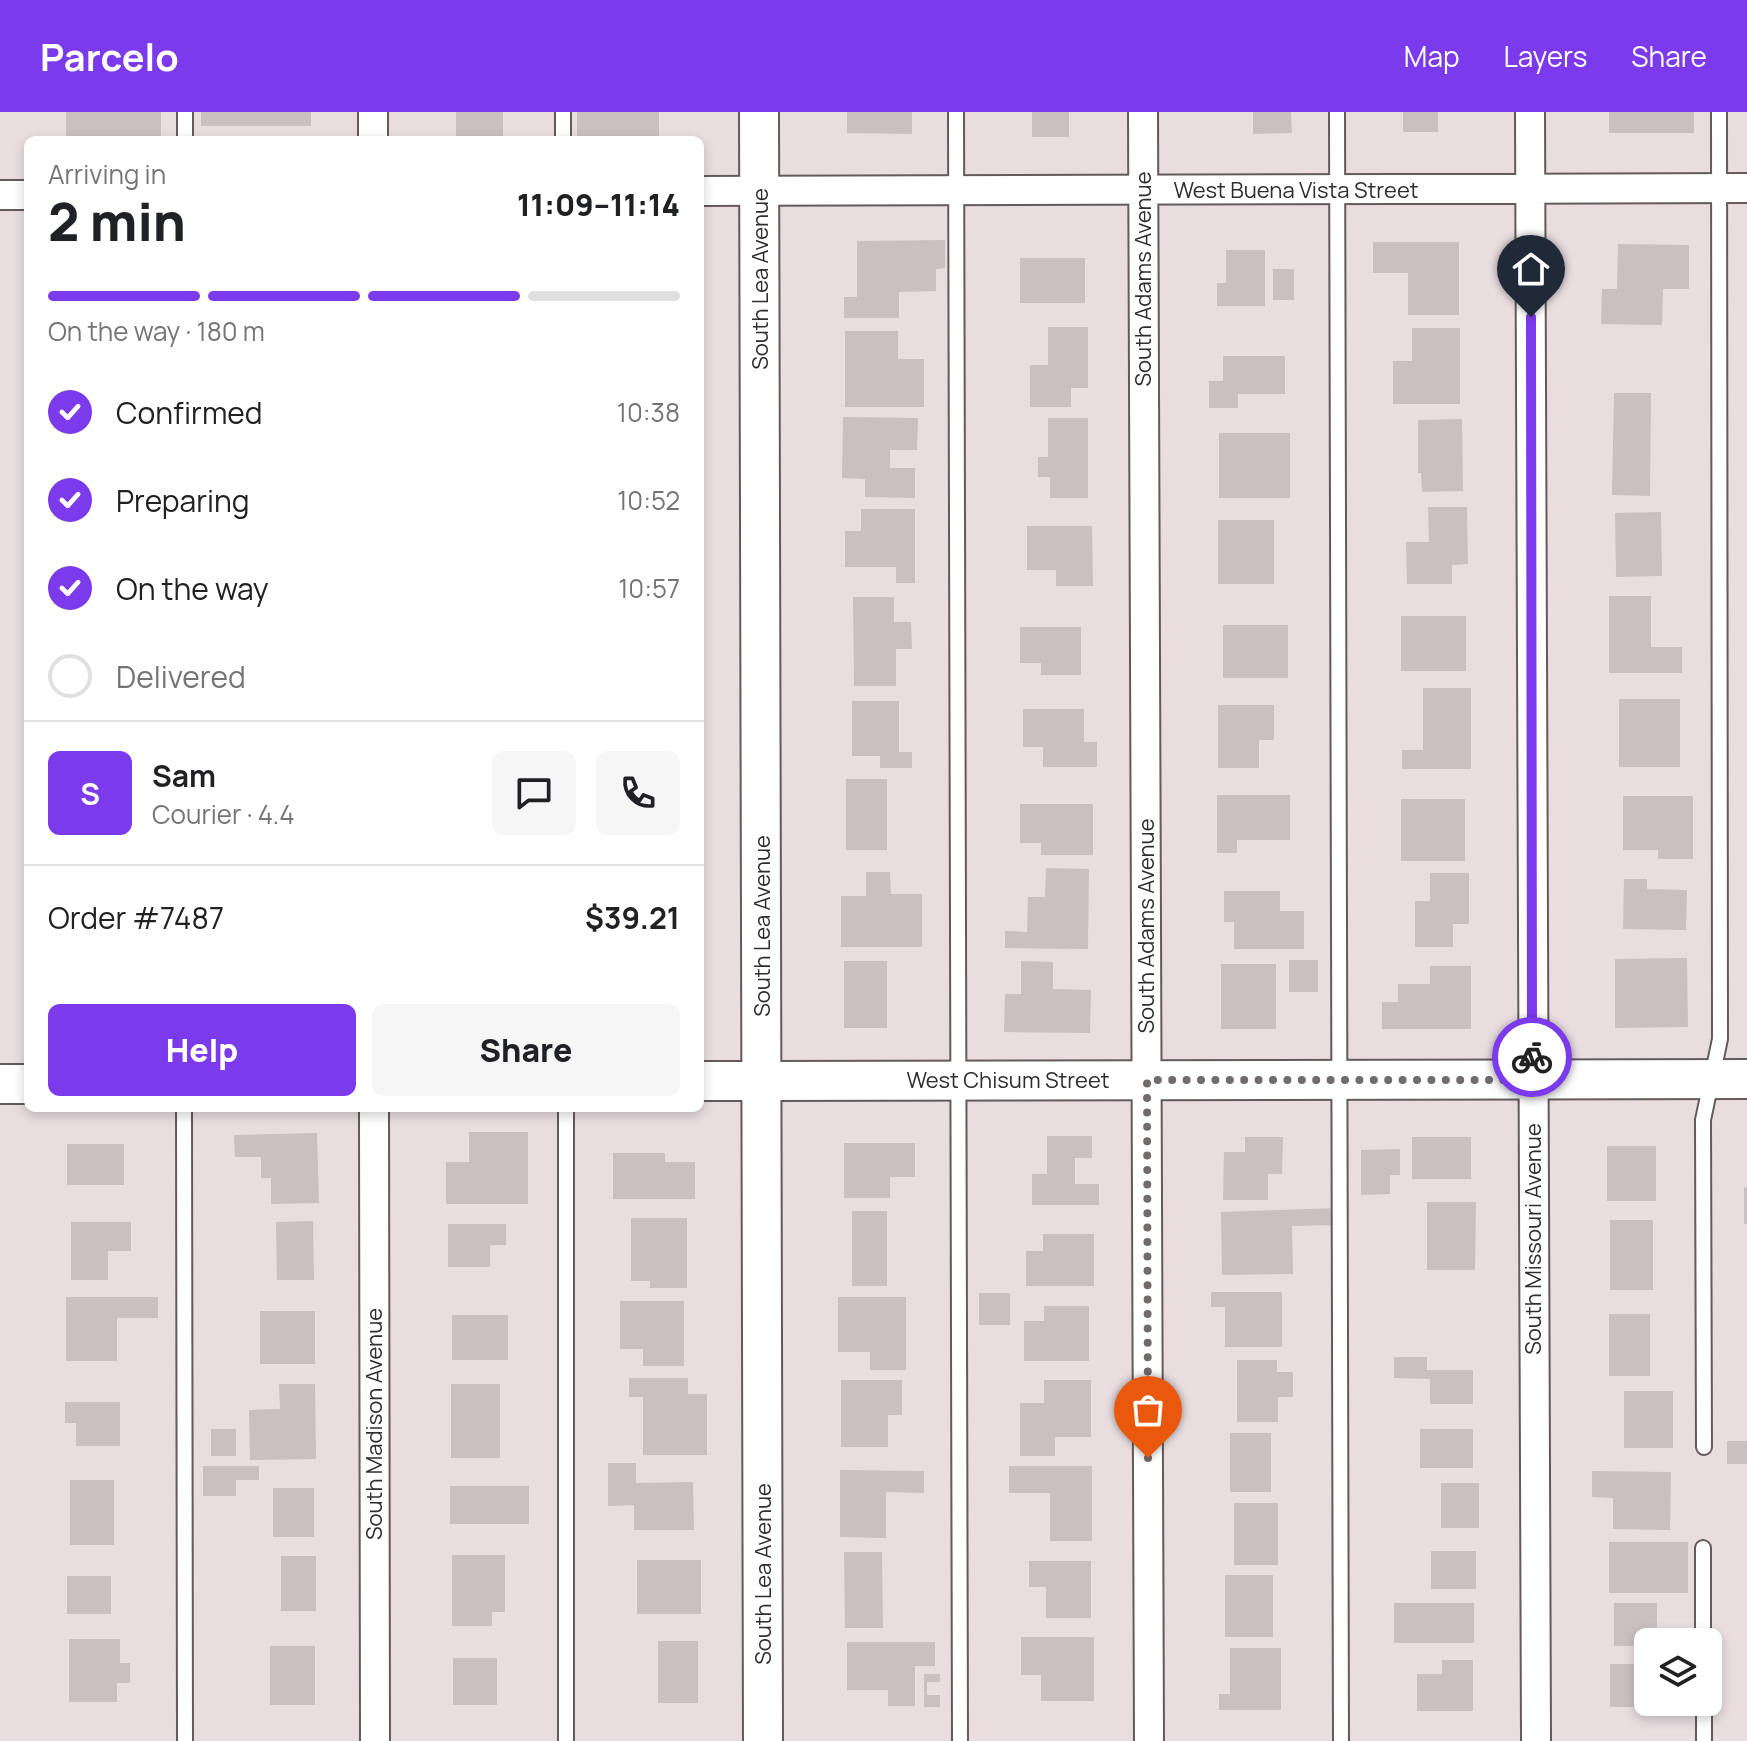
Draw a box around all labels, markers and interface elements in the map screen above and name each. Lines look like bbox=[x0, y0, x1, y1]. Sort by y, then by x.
text: Parcelo bbox=[40, 30, 179, 82]
text: Map bbox=[1404, 37, 1460, 75]
text: Layers bbox=[1504, 37, 1587, 75]
text: Share bbox=[1631, 37, 1707, 75]
text: Arriving in bbox=[48, 156, 166, 192]
street label: South Adams Avenue bbox=[1128, 171, 1158, 387]
street label: West Buena Vista Street bbox=[1173, 175, 1419, 205]
text: 11:09–11:14 bbox=[517, 184, 680, 225]
text: 2 min bbox=[48, 186, 186, 257]
street label: South Lea Avenue bbox=[745, 188, 775, 370]
pin bbox=[1497, 235, 1565, 317]
icon: home bbox=[1509, 247, 1553, 291]
text: On the way · 180 m bbox=[48, 313, 265, 349]
icon: check bbox=[48, 390, 92, 434]
text: Confirmed bbox=[116, 392, 263, 433]
text: 10:38 bbox=[617, 394, 680, 430]
icon: check bbox=[48, 478, 92, 522]
text: Preparing bbox=[116, 480, 250, 521]
text: 10:52 bbox=[617, 482, 680, 518]
icon: check bbox=[48, 566, 92, 610]
text: On the way bbox=[116, 568, 269, 609]
text: 10:57 bbox=[618, 570, 680, 606]
text: Delivered bbox=[116, 656, 246, 697]
button: chat bbox=[492, 751, 576, 835]
button: phone bbox=[596, 751, 680, 835]
text: Sam bbox=[152, 755, 216, 796]
text: S bbox=[80, 773, 100, 814]
text: Courier · 4.4 bbox=[152, 796, 294, 832]
street label: South Adams Avenue bbox=[1131, 818, 1161, 1034]
street label: South Lea Avenue bbox=[747, 835, 777, 1017]
text: Order #7487 bbox=[48, 897, 224, 938]
text: $39.21 bbox=[585, 897, 680, 938]
button: Help bbox=[48, 1004, 356, 1096]
button: Share bbox=[372, 1004, 680, 1096]
courier bbox=[1492, 1017, 1572, 1097]
icon: bike bbox=[1510, 1035, 1554, 1079]
street label: West Chisum Street bbox=[906, 1065, 1110, 1095]
street label: South Missouri Avenue bbox=[1518, 1123, 1548, 1355]
street label: South Madison Avenue bbox=[359, 1308, 389, 1540]
pin bbox=[1114, 1376, 1182, 1458]
icon: bag bbox=[1126, 1388, 1170, 1432]
street label: South Lea Avenue bbox=[748, 1483, 778, 1665]
map controls bbox=[1634, 1628, 1722, 1716]
button: layers bbox=[1634, 1628, 1722, 1716]

